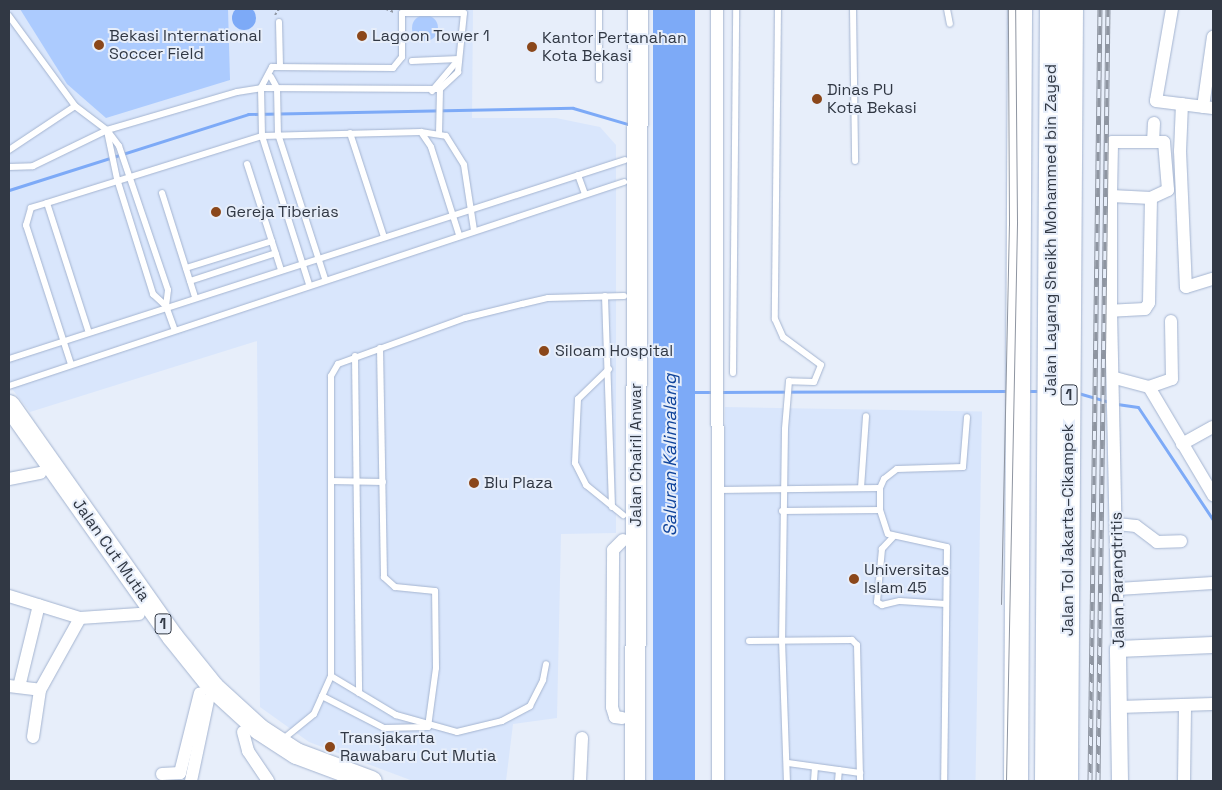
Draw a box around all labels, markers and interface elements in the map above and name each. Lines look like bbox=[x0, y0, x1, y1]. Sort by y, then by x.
place label: Bekasi International Soccer Field bbox=[109, 26, 262, 64]
place label: Lagoon Tower 1 bbox=[372, 26, 490, 46]
place label: Kantor Pertanahan Kota Bekasi bbox=[542, 28, 687, 66]
marker: Lagoon Tower 1 bbox=[356, 30, 368, 42]
marker: Bekasi International Soccer Field bbox=[93, 39, 105, 51]
marker: Kantor Pertanahan Kota Bekasi bbox=[526, 41, 538, 53]
street label: Jalan Layang Sheikh Mohammed bin Zayed bbox=[1041, 64, 1061, 396]
place label: Dinas PU Kota Bekasi bbox=[827, 80, 917, 118]
marker: Dinas PU Kota Bekasi bbox=[811, 93, 823, 105]
place label: Gereja Tiberias bbox=[226, 202, 339, 222]
marker: Gereja Tiberias bbox=[210, 206, 222, 218]
place label: Siloam Hospital bbox=[555, 341, 673, 361]
marker: Siloam Hospital bbox=[537, 344, 551, 358]
water label: Saluran Kalimalang bbox=[659, 374, 681, 536]
road number: 1 bbox=[1060, 382, 1078, 408]
street label: Jalan Chairil Anwar bbox=[626, 383, 646, 527]
street label: Jalan Tol Jakarta–Cikampek bbox=[1058, 423, 1078, 637]
place label: Blu Plaza bbox=[484, 473, 553, 493]
marker: Blu Plaza bbox=[468, 477, 480, 489]
street label: Jalan Cut Mutia bbox=[68, 495, 154, 605]
street label: Jalan Parangtritis bbox=[1107, 512, 1129, 648]
place label: Universitas Islam 45 bbox=[864, 560, 949, 598]
marker: Universitas Islam 45 bbox=[848, 573, 860, 585]
road number: 1 bbox=[154, 612, 172, 636]
place label: Transjakarta Rawabaru Cut Mutia bbox=[340, 728, 496, 766]
marker: Transjakarta Rawabaru Cut Mutia bbox=[324, 741, 336, 753]

